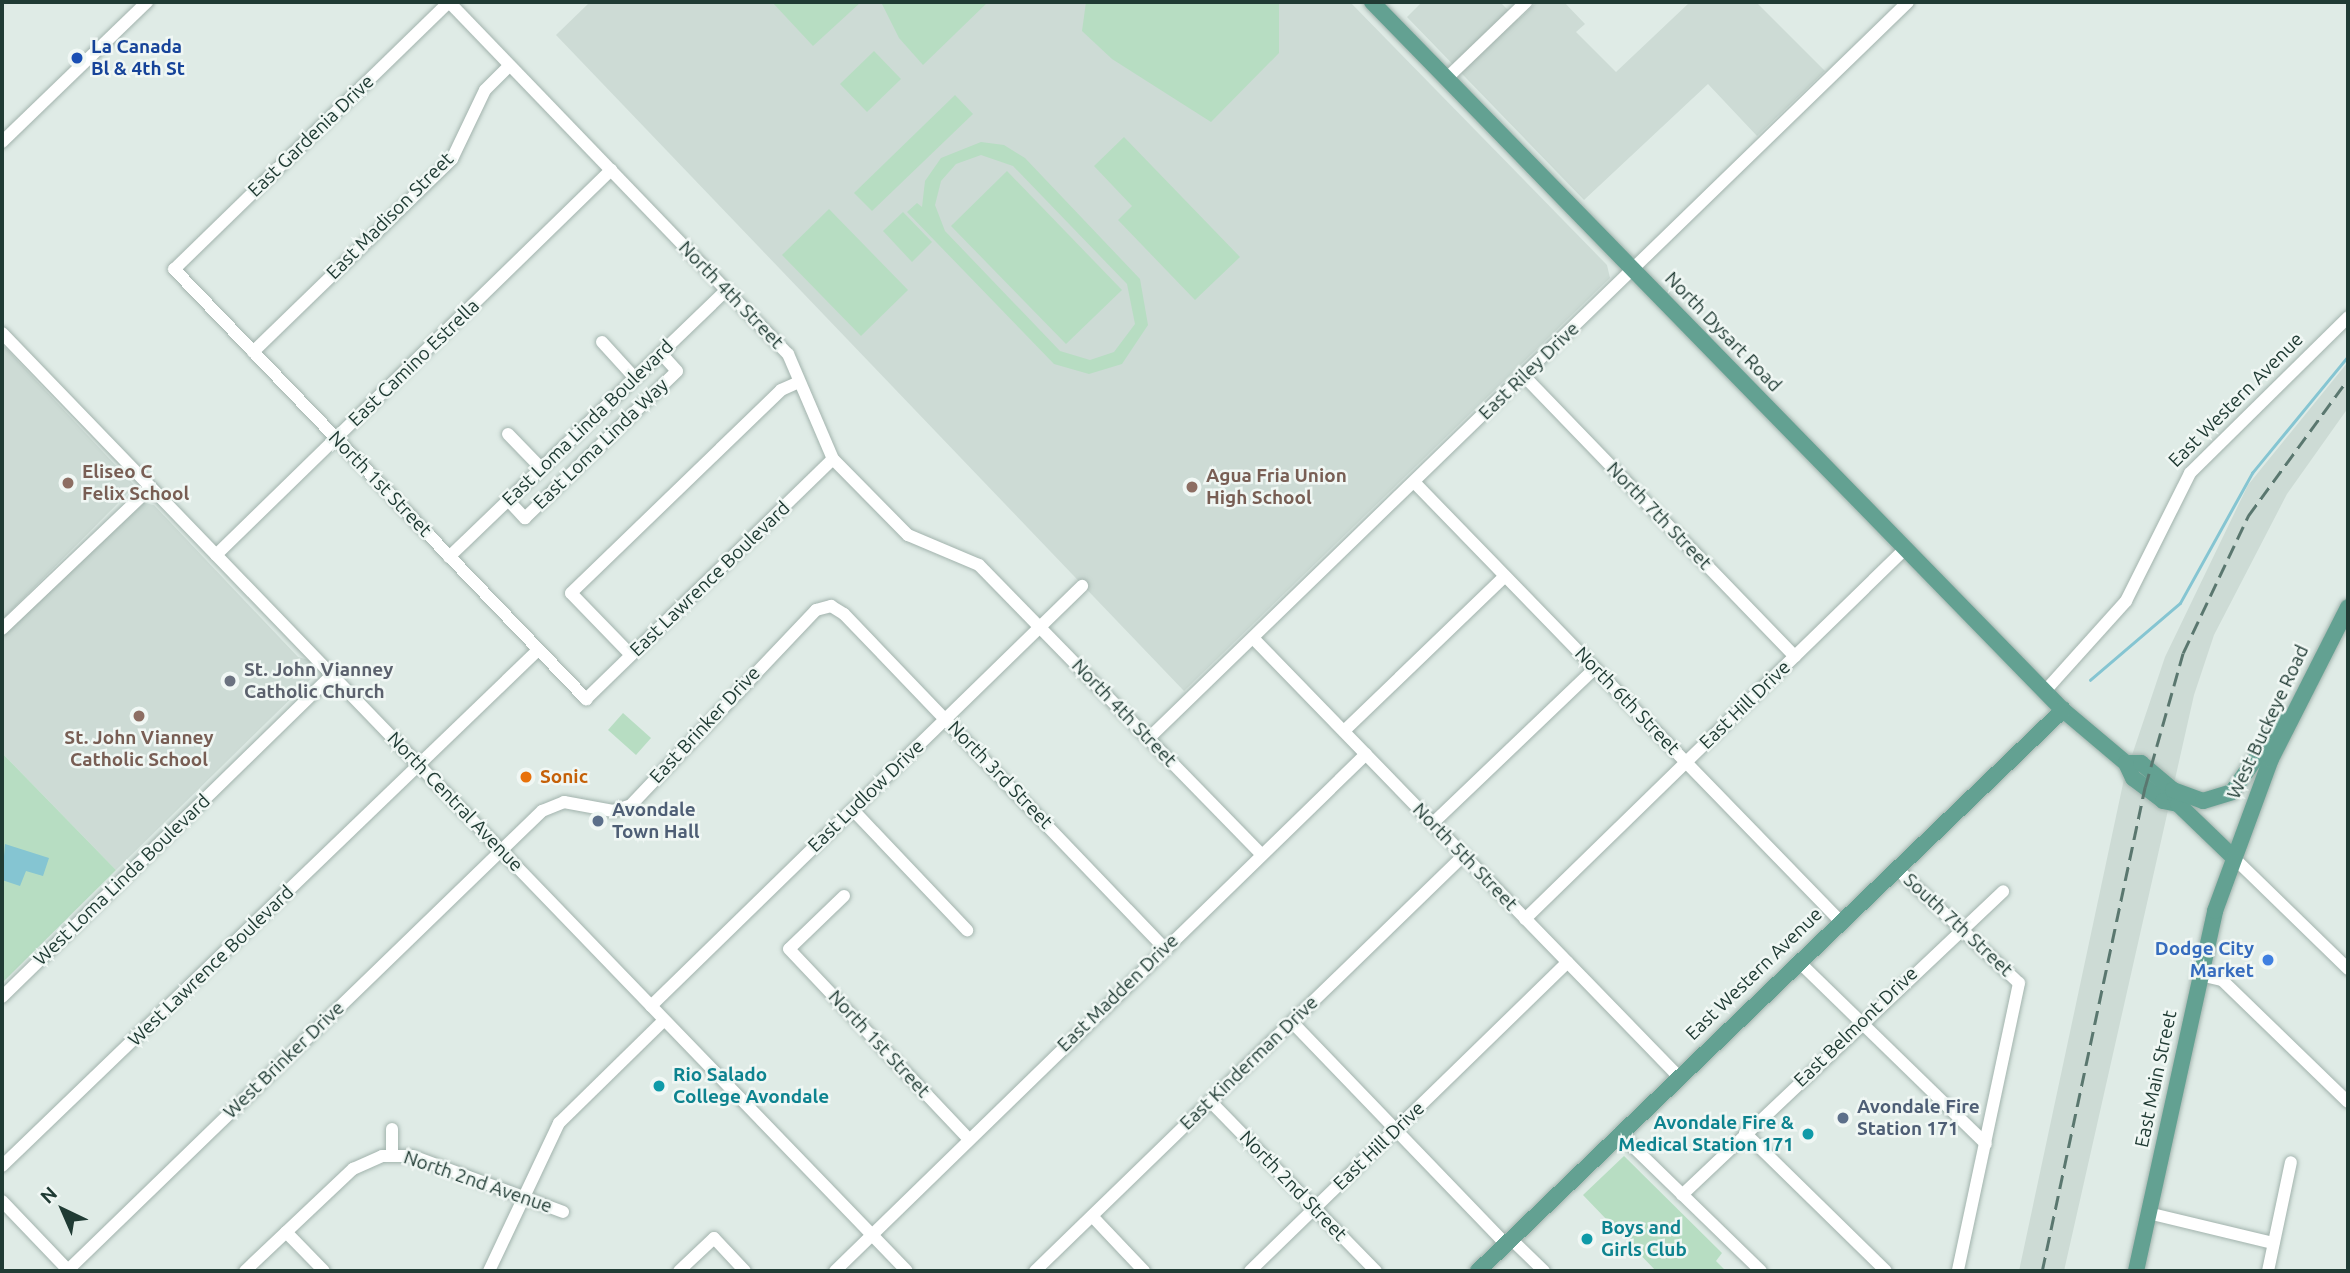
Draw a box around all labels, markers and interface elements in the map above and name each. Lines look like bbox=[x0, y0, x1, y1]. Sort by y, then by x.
place label: La Canada Bl & 4th St bbox=[91, 36, 185, 80]
marker: La Canada Bl & 4th St bbox=[69, 50, 85, 66]
street label: East Gardenia Drive bbox=[243, 70, 379, 202]
street label: East Madison Street bbox=[322, 148, 458, 284]
street label: North 4th Street bbox=[674, 236, 788, 354]
street label: North Dysart Road bbox=[1660, 267, 1786, 397]
street label: East Camino Estrella bbox=[344, 295, 484, 431]
street label: East Riley Drive bbox=[1474, 317, 1584, 425]
street label: East Western Avenue bbox=[2164, 328, 2308, 472]
street label: East Loma Linda Boulevard bbox=[498, 335, 678, 511]
street label: East Loma Linda Way bbox=[529, 374, 673, 514]
street label: North 1st Street bbox=[324, 426, 436, 542]
street label: North 7th Street bbox=[1602, 457, 1716, 575]
place label: Eliseo C Felix School bbox=[82, 461, 189, 505]
place label: Agua Fria Union High School bbox=[1206, 465, 1347, 509]
marker: Eliseo C Felix School bbox=[60, 475, 76, 491]
marker: Agua Fria Union High School bbox=[1184, 479, 1200, 495]
street label: East Lawrence Boulevard bbox=[625, 497, 795, 661]
street label: West Buckeye Road bbox=[2222, 641, 2314, 803]
street label: North 6th Street bbox=[1570, 642, 1684, 760]
street label: North 4th Street bbox=[1067, 654, 1181, 772]
street label: East Hill Drive bbox=[1695, 656, 1795, 754]
place label: St. John Vianney Catholic Church bbox=[244, 659, 393, 703]
street label: East Brinker Drive bbox=[645, 662, 765, 788]
marker: St. John Vianney Catholic Church bbox=[222, 673, 238, 689]
marker: St. John Vianney Catholic School bbox=[131, 708, 147, 724]
street label: North 3rd Street bbox=[943, 716, 1057, 834]
place label: St. John Vianney Catholic School bbox=[64, 727, 214, 771]
street label: North Central Avenue bbox=[382, 727, 528, 877]
street label: East Ludlow Drive bbox=[803, 735, 929, 857]
place label: Sonic bbox=[540, 766, 588, 788]
marker: Sonic bbox=[518, 769, 534, 785]
street label: West Loma Linda Boulevard bbox=[29, 790, 215, 970]
street label: North 5th Street bbox=[1408, 798, 1522, 916]
place label: Avondale Town Hall bbox=[612, 799, 699, 843]
marker: Avondale Town Hall bbox=[590, 813, 606, 829]
street label: South 7th Street bbox=[1899, 869, 2017, 981]
street label: West Lawrence Boulevard bbox=[124, 881, 298, 1051]
street label: East Western Avenue bbox=[1681, 903, 1827, 1045]
street label: East Madden Drive bbox=[1053, 929, 1183, 1057]
place label: Dodge City Market bbox=[2155, 938, 2254, 982]
marker: Dodge City Market bbox=[2260, 952, 2276, 968]
street label: East Belmont Drive bbox=[1789, 962, 1923, 1092]
street label: North 1st Street bbox=[823, 986, 935, 1102]
street label: East Kinderman Drive bbox=[1175, 991, 1323, 1135]
street label: West Brinker Drive bbox=[219, 997, 349, 1123]
street label: East Main Street bbox=[2130, 1008, 2182, 1150]
place label: Rio Salado College Avondale bbox=[673, 1064, 829, 1108]
marker: Rio Salado College Avondale bbox=[651, 1078, 667, 1094]
place label: Avondale Fire Station 171 bbox=[1857, 1096, 1980, 1140]
street label: East Hill Drive bbox=[1329, 1097, 1429, 1195]
marker: Avondale Fire Station 171 bbox=[1835, 1110, 1851, 1126]
place label: Avondale Fire & Medical Station 171 bbox=[1618, 1112, 1794, 1156]
street label: North 2nd Street bbox=[1235, 1126, 1351, 1246]
marker: Avondale Fire & Medical Station 171 bbox=[1800, 1126, 1816, 1142]
street label: North 2nd Avenue bbox=[401, 1146, 555, 1218]
north arrow bbox=[28, 1175, 98, 1245]
text: N bbox=[36, 1182, 61, 1208]
place label: Boys and Girls Club bbox=[1601, 1217, 1687, 1261]
marker: Boys and Girls Club bbox=[1579, 1231, 1595, 1247]

